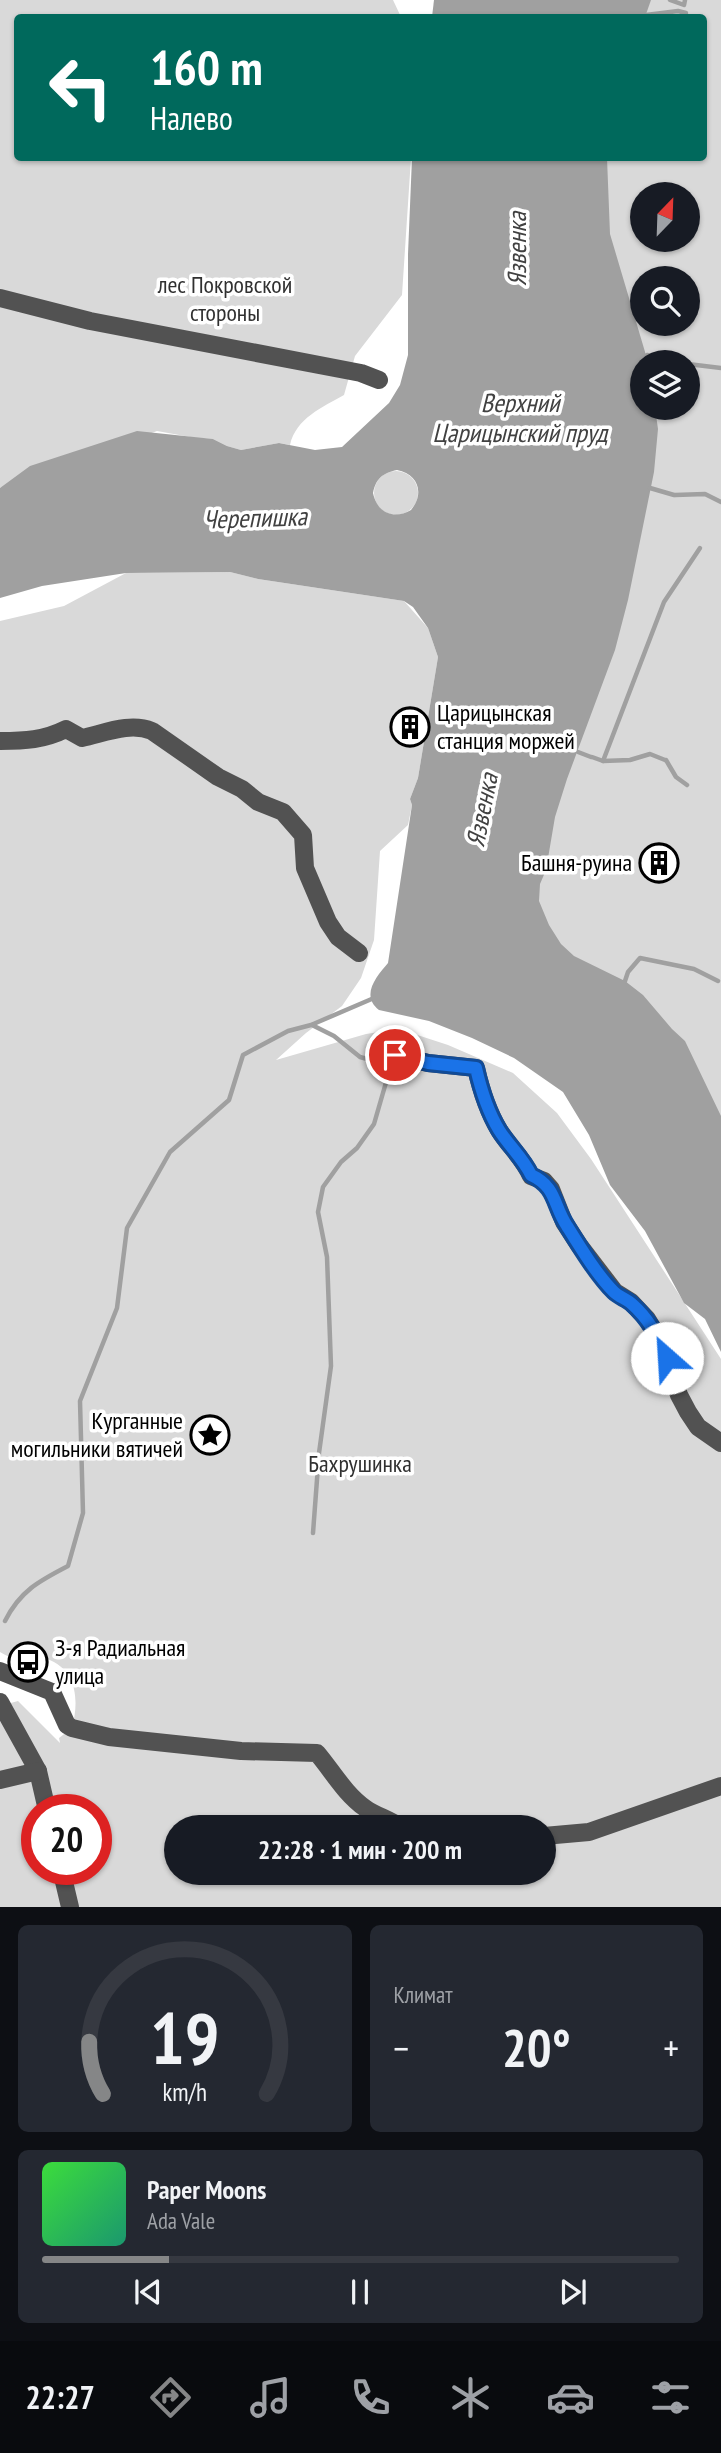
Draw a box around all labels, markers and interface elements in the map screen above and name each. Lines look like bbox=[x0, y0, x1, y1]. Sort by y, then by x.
text: 160 m bbox=[150, 35, 263, 99]
icon: left bbox=[35, 42, 126, 133]
text: Налево bbox=[150, 97, 233, 139]
north arrow bbox=[630, 182, 700, 252]
map controls bbox=[630, 182, 700, 420]
water label: Язвенка bbox=[500, 210, 533, 286]
button: search bbox=[630, 266, 700, 336]
park label: лес Покровской стороны bbox=[157, 269, 292, 328]
button: layers bbox=[630, 350, 700, 420]
water label: Верхний Царицынский пруд bbox=[433, 386, 609, 449]
water label: Черепишка bbox=[202, 499, 309, 536]
place label: Царицынская станция моржей bbox=[437, 697, 575, 756]
building icon: Царицынская станция моржей bbox=[389, 706, 431, 748]
water label: Язвенка bbox=[458, 769, 505, 849]
building icon: Башня-руина bbox=[638, 842, 680, 884]
place label: Башня-руина bbox=[521, 847, 632, 878]
pin bbox=[365, 1025, 425, 1085]
icon: arrive bbox=[376, 1036, 414, 1074]
position arrow bbox=[630, 1321, 704, 1395]
place label: Курганные могильники вятичей bbox=[11, 1405, 183, 1464]
place icon: Курганные могильники вятичей bbox=[189, 1414, 231, 1456]
park label: Бахрушинка bbox=[308, 1448, 412, 1479]
place label: З-я Радиальная улица bbox=[55, 1632, 185, 1691]
bus stop icon: З-я Радиальная улица bbox=[7, 1641, 49, 1683]
speed limit sign: 20 bbox=[21, 1794, 112, 1885]
text: 22:28 · 1 мин · 200 m bbox=[258, 1833, 462, 1866]
text: Климат bbox=[394, 1980, 453, 2009]
text: 19 bbox=[150, 1991, 220, 2085]
text: 20° bbox=[502, 2014, 571, 2081]
text: − bbox=[394, 2023, 409, 2072]
text: + bbox=[663, 2023, 679, 2072]
text: km/h bbox=[163, 2076, 207, 2108]
text: Paper Moons bbox=[147, 2173, 266, 2206]
text: Ada Vale bbox=[147, 2206, 215, 2235]
icon: previous bbox=[129, 2273, 167, 2311]
icon: pause bbox=[341, 2273, 379, 2311]
icon: next bbox=[554, 2273, 592, 2311]
icon: directions bbox=[146, 2373, 195, 2422]
icon: music bbox=[246, 2373, 295, 2422]
icon: phone bbox=[346, 2373, 395, 2422]
icon: climate bbox=[446, 2373, 495, 2422]
icon: car bbox=[546, 2373, 595, 2422]
icon: filters bbox=[646, 2373, 695, 2422]
text: 22:27 bbox=[26, 2376, 95, 2418]

